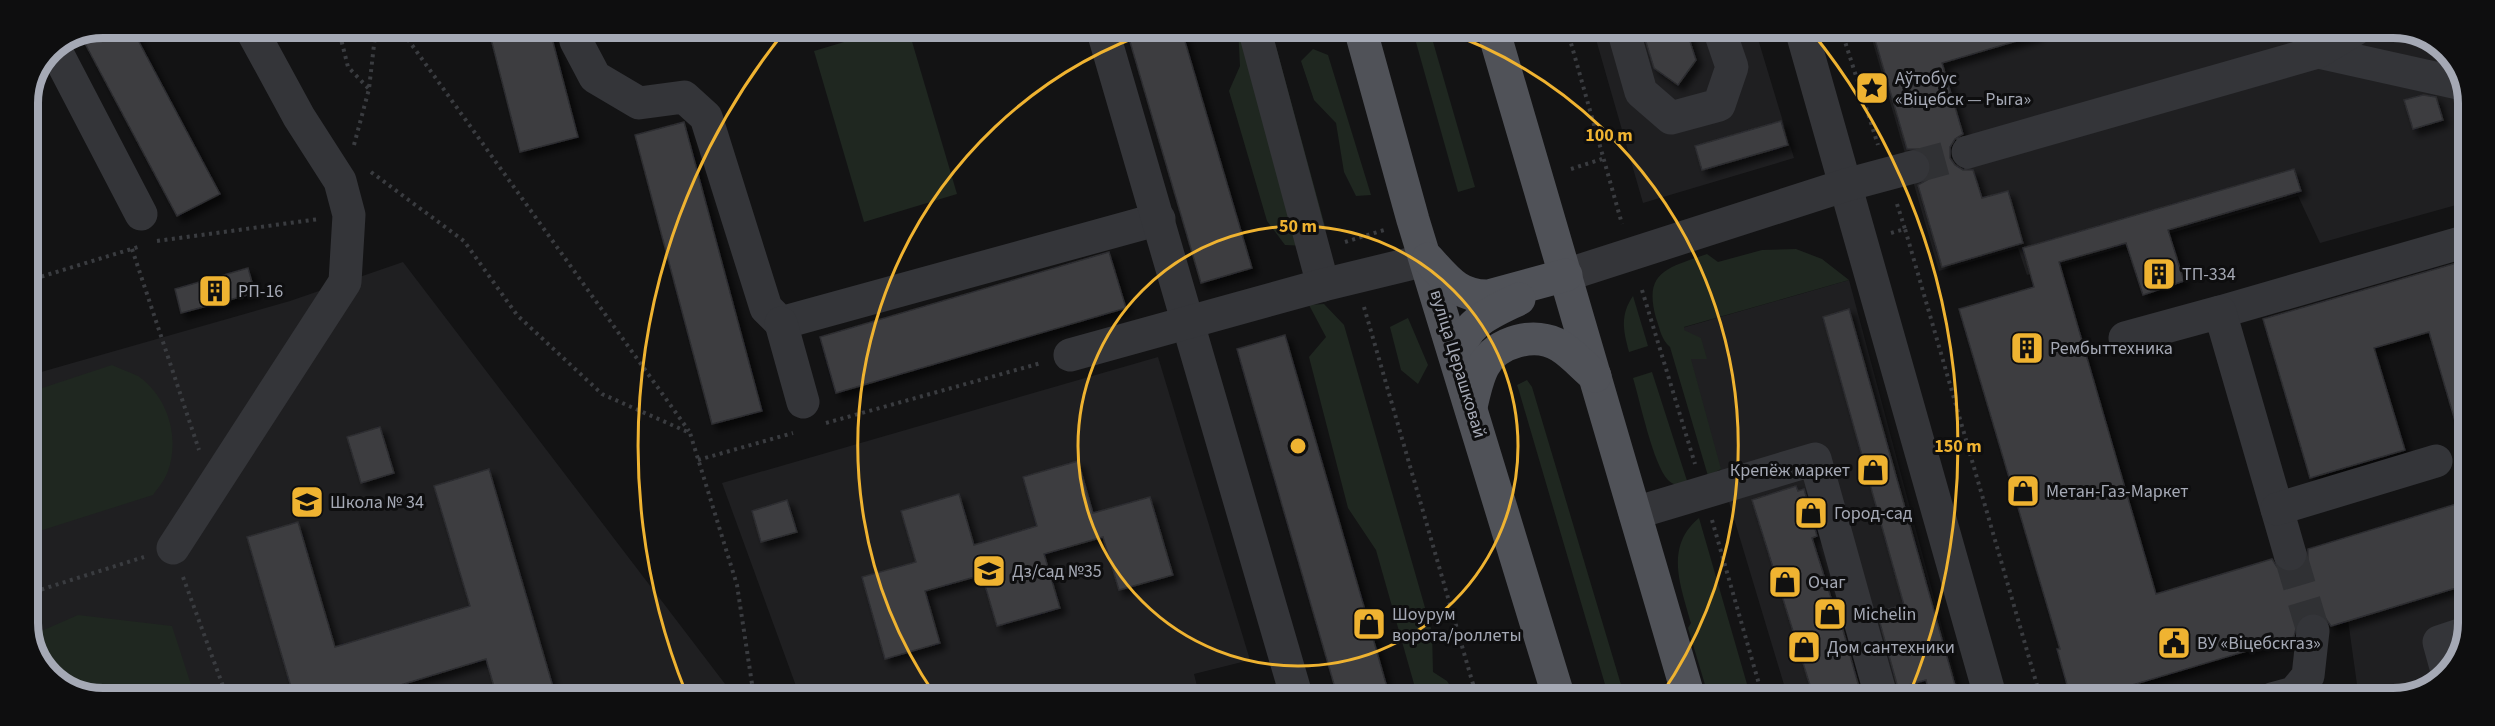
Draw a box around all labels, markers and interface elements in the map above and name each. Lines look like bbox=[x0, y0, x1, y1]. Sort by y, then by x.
place label: Аўтобус «Віцебск — Рыга» bbox=[1895, 66, 2031, 112]
place icon: Аўтобус «Віцебск — Рыга» bbox=[1854, 70, 1890, 106]
text: 100 m bbox=[1585, 123, 1633, 148]
text: 50 m bbox=[1279, 214, 1317, 239]
building icon: ТП-334 bbox=[2141, 256, 2177, 292]
place label: ТП-334 bbox=[2182, 262, 2236, 287]
building icon: РП-16 bbox=[197, 273, 233, 309]
place label: РП-16 bbox=[238, 279, 283, 304]
street label: вуліца Церашковай bbox=[1424, 287, 1492, 441]
building icon: Рембыттехника bbox=[2009, 330, 2045, 366]
place label: Рембыттехника bbox=[2050, 336, 2173, 361]
text: 150 m bbox=[1934, 434, 1982, 459]
centre of rings bbox=[1288, 436, 1308, 456]
shop icon: Крепёж маркет bbox=[1855, 452, 1891, 488]
place label: Крепёж маркет bbox=[1730, 458, 1850, 483]
shop icon: Метан-Газ-Маркет bbox=[2005, 473, 2041, 509]
place label: Метан-Газ-Маркет bbox=[2046, 479, 2188, 504]
school or university icon: Школа № 34 bbox=[289, 484, 325, 520]
place label: Школа № 34 bbox=[330, 490, 424, 515]
shop icon: Город-сад bbox=[1793, 495, 1829, 531]
place label: Город-сад bbox=[1834, 501, 1913, 526]
school or university icon: Дз/сад №35 bbox=[971, 553, 1007, 589]
place label: Дз/сад №35 bbox=[1012, 559, 1102, 584]
shop icon: Очаг bbox=[1767, 564, 1803, 600]
place label: Очаг bbox=[1808, 570, 1846, 595]
shop icon: Michelin bbox=[1812, 596, 1848, 632]
place label: Шоурум ворота/роллеты bbox=[1392, 602, 1522, 648]
place label: Michelin bbox=[1853, 602, 1916, 627]
shop icon: Шоурум ворота/роллеты bbox=[1351, 606, 1387, 642]
public building icon: ВУ «Віцебскгаз» bbox=[2156, 625, 2192, 661]
shop icon: Дом сантехники bbox=[1786, 629, 1822, 665]
place label: ВУ «Віцебскгаз» bbox=[2197, 631, 2321, 656]
place label: Дом сантехники bbox=[1827, 635, 1955, 660]

